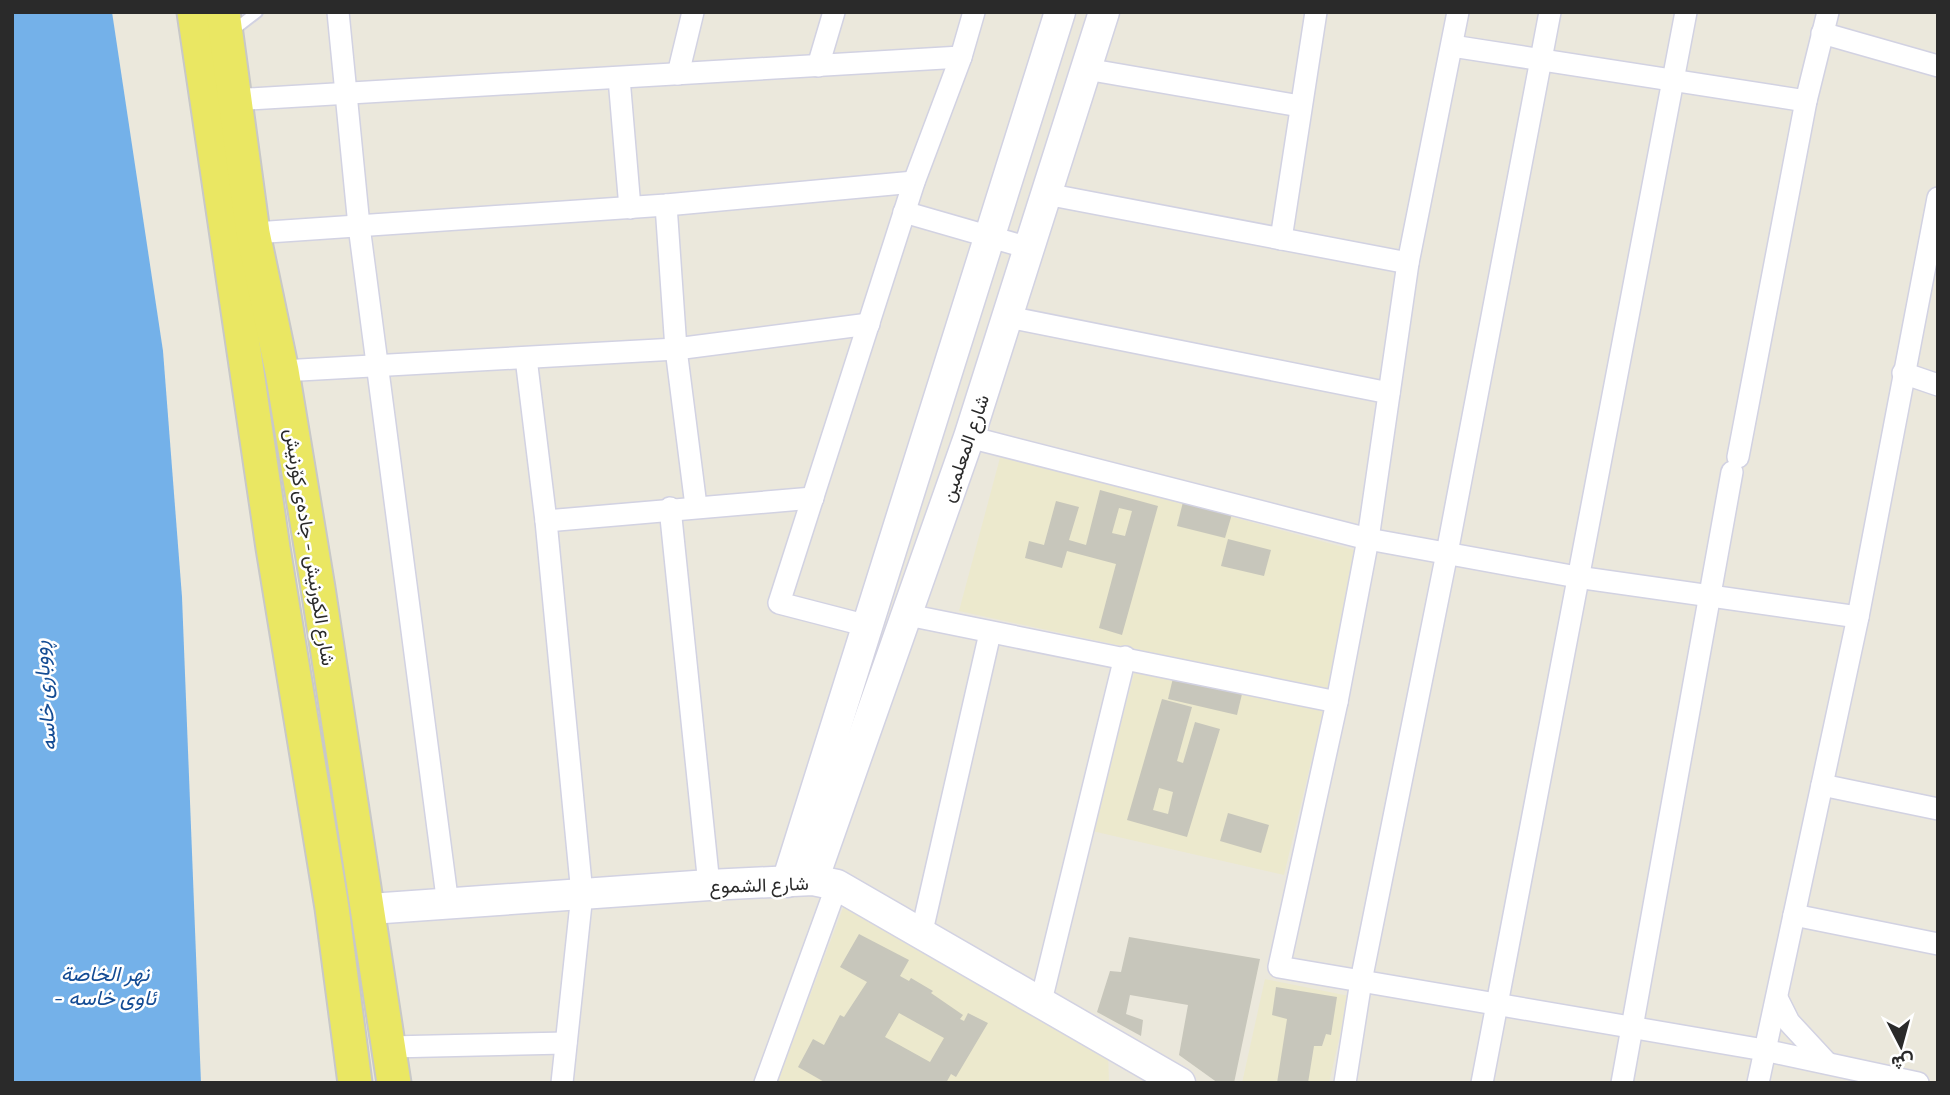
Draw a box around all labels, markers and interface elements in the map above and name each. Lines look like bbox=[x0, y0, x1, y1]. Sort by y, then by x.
street label: شارع المعلمين bbox=[935, 391, 995, 505]
street label: شارع الكورنيش - جادەی کۆرنیش bbox=[279, 427, 341, 667]
water label: ڕووباری خاسە bbox=[26, 639, 66, 752]
street label: شارع الشموع bbox=[709, 871, 809, 899]
water label: نهر الخاصة - ئاوی خاسە bbox=[54, 960, 157, 1011]
north arrow bbox=[1866, 1011, 1936, 1081]
text: ش bbox=[1890, 1050, 1915, 1076]

